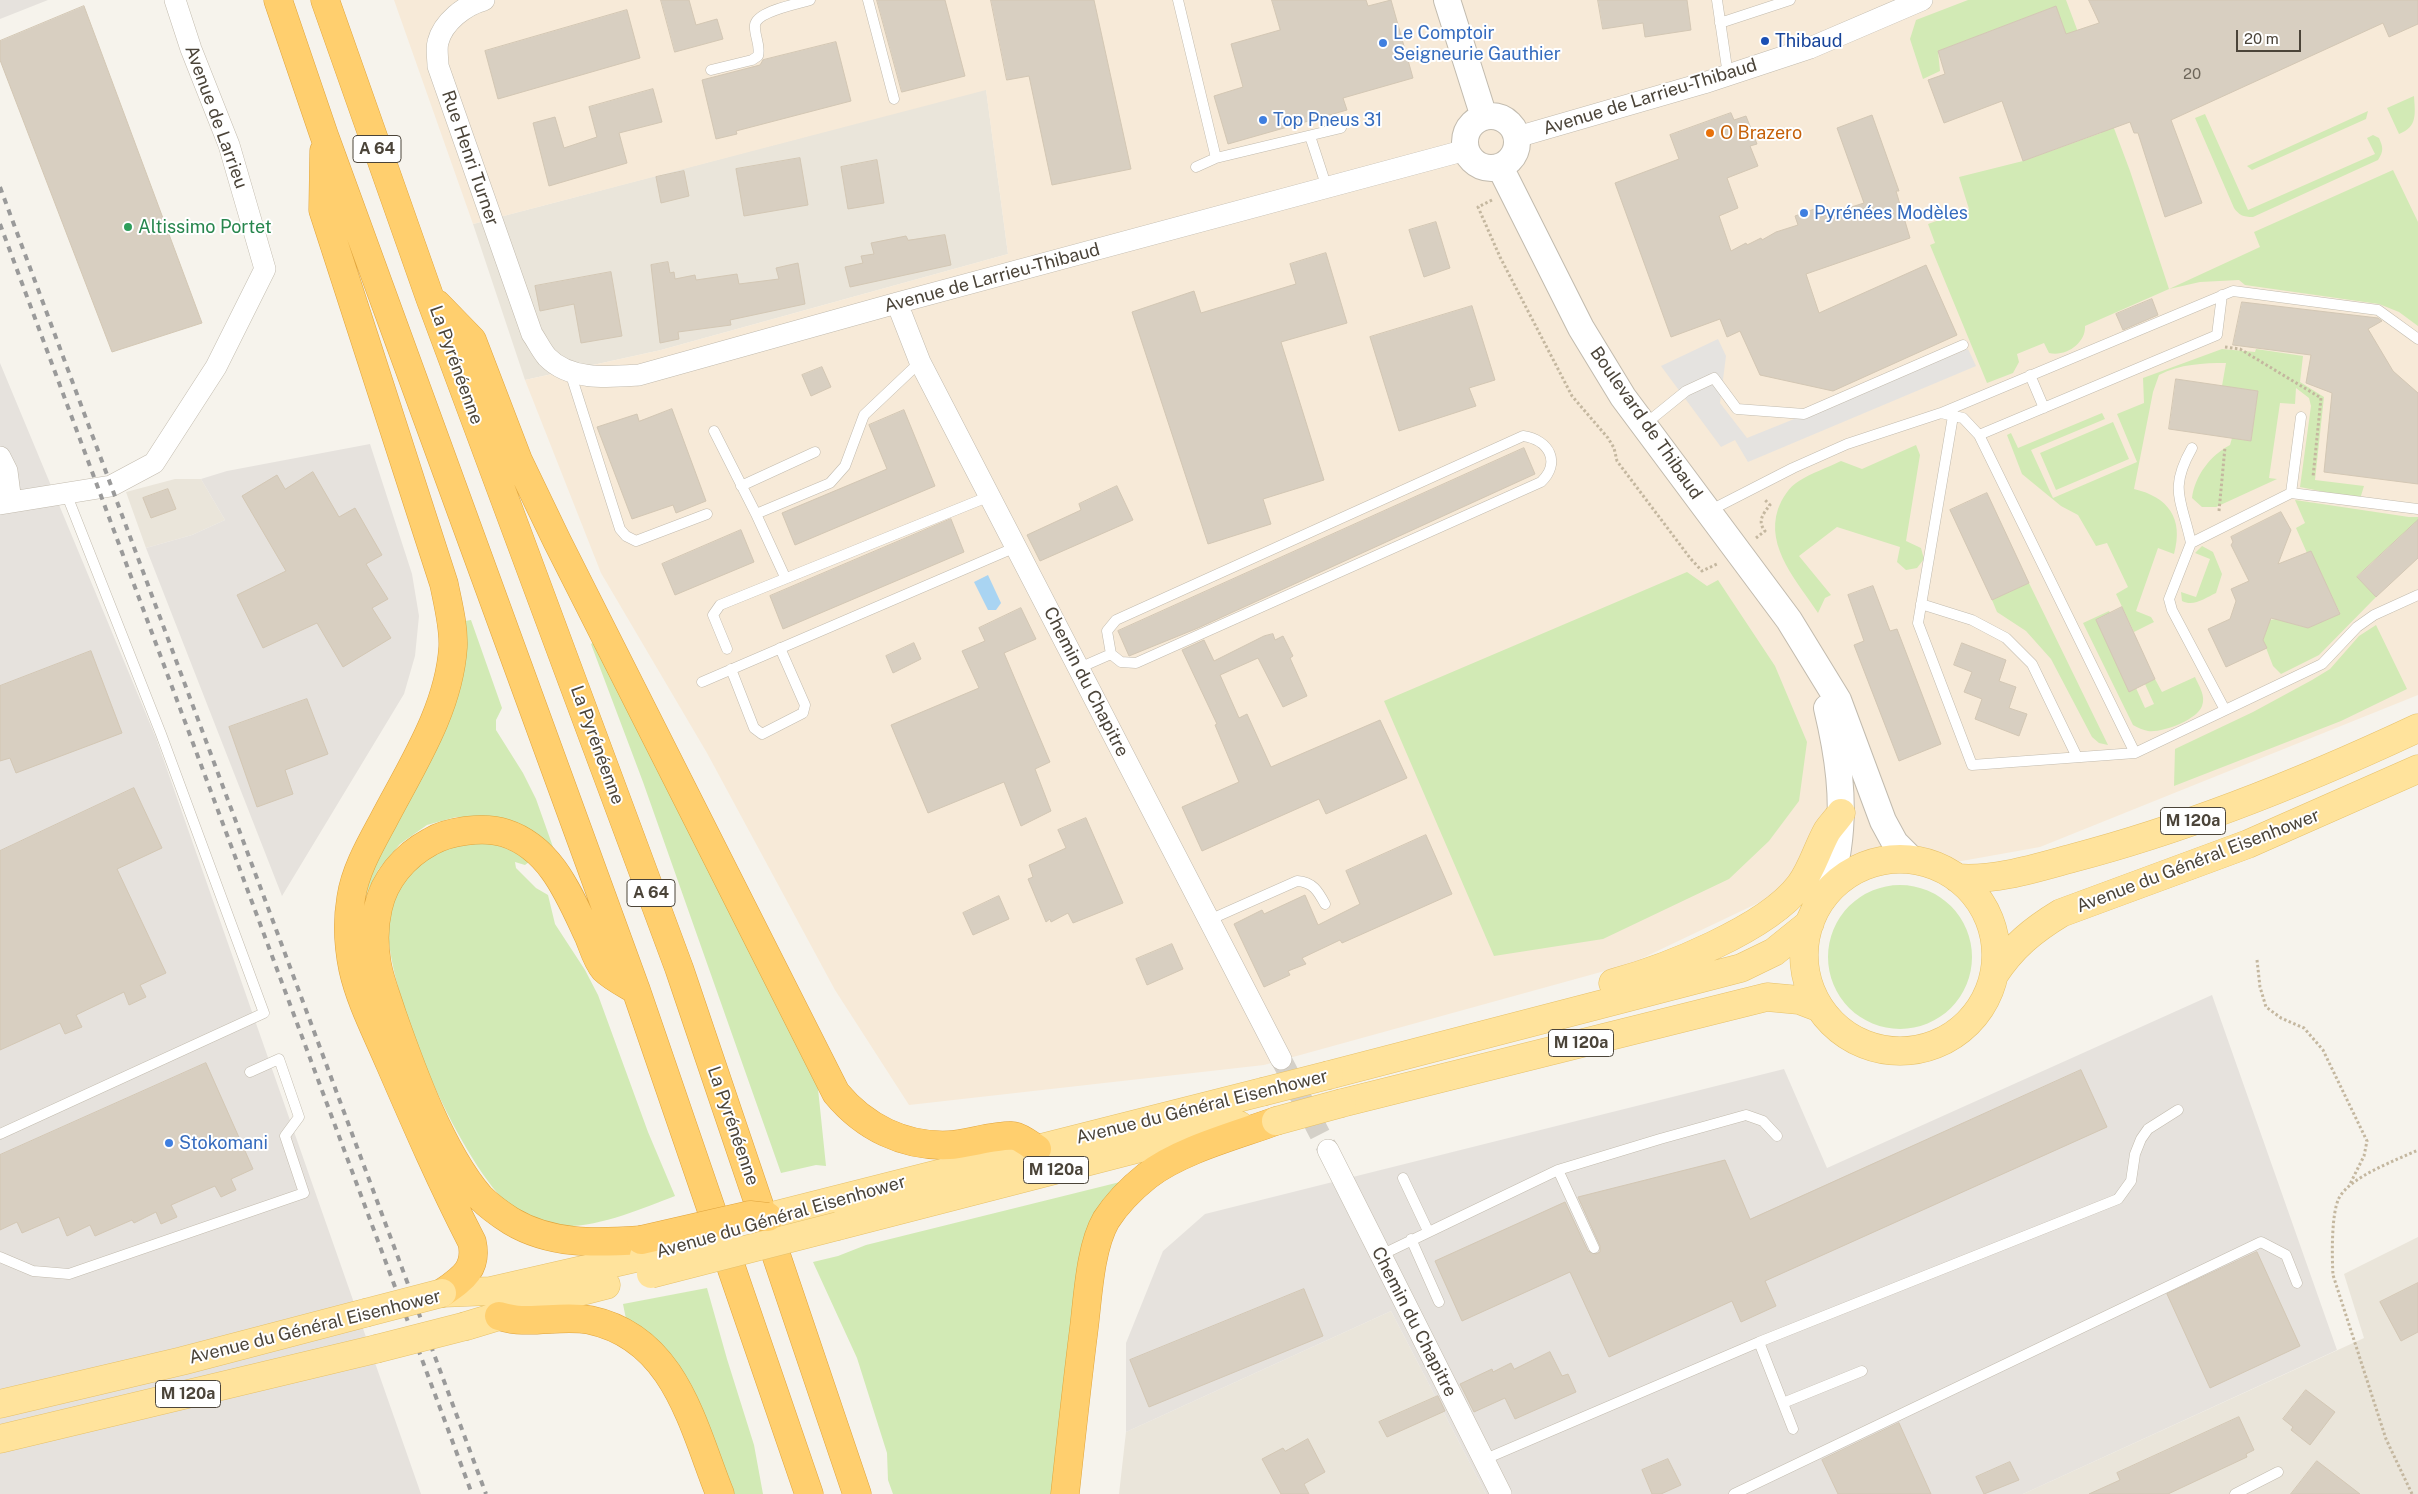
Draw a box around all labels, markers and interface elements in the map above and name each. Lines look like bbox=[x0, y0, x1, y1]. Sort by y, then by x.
scale bar bbox=[2238, 20, 2303, 52]
place label: Le Comptoir Seigneurie Gauthier bbox=[1393, 22, 1561, 64]
place label: Thibaud bbox=[1775, 30, 1842, 52]
text: 20 m bbox=[2244, 30, 2279, 47]
marker: Thibaud bbox=[1759, 35, 1771, 47]
marker: Le Comptoir Seigneurie Gauthier bbox=[1377, 37, 1389, 49]
street label: Avenue de Larrieu bbox=[180, 42, 252, 192]
street label: Avenue de Larrieu-Thibaud bbox=[1540, 54, 1760, 140]
house number: 20 bbox=[2183, 65, 2201, 83]
street label: Rue Henri Turner bbox=[437, 87, 503, 229]
place label: Top Pneus 31 bbox=[1273, 109, 1382, 131]
marker: Top Pneus 31 bbox=[1257, 114, 1269, 126]
place label: O Brazero bbox=[1720, 122, 1802, 144]
marker: O Brazero bbox=[1704, 127, 1716, 139]
road number: A 64 bbox=[353, 136, 401, 162]
place label: Pyrénées Modèles bbox=[1814, 202, 1968, 224]
marker: Pyrénées Modèles bbox=[1798, 207, 1810, 219]
place label: Altissimo Portet bbox=[138, 216, 272, 238]
marker: Altissimo Portet bbox=[122, 221, 134, 233]
street label: Avenue de Larrieu-Thibaud bbox=[882, 239, 1102, 317]
street label: La Pyrénéenne bbox=[425, 303, 487, 427]
street label: Boulevard de Thibaud bbox=[1585, 343, 1707, 503]
street label: Chemin du Chapitre bbox=[1039, 603, 1133, 761]
street label: La Pyrénéenne bbox=[566, 683, 628, 807]
street label: Avenue du Général Eisenhower bbox=[2073, 805, 2323, 917]
road number: M 120a bbox=[2160, 808, 2226, 834]
road number: A 64 bbox=[627, 880, 675, 906]
road number: M 120a bbox=[1548, 1030, 1614, 1056]
street label: La Pyrénéenne bbox=[702, 1064, 764, 1188]
street label: Avenue du Général Eisenhower bbox=[1074, 1065, 1330, 1149]
place label: Stokomani bbox=[179, 1132, 268, 1154]
marker: Stokomani bbox=[163, 1137, 175, 1149]
road number: M 120a bbox=[1024, 1156, 1088, 1184]
street label: Avenue du Général Eisenhower bbox=[654, 1171, 908, 1263]
street label: Chemin du Chapitre bbox=[1367, 1243, 1461, 1401]
street label: Avenue du Général Eisenhower bbox=[187, 1285, 443, 1369]
road number: M 120a bbox=[156, 1380, 220, 1408]

